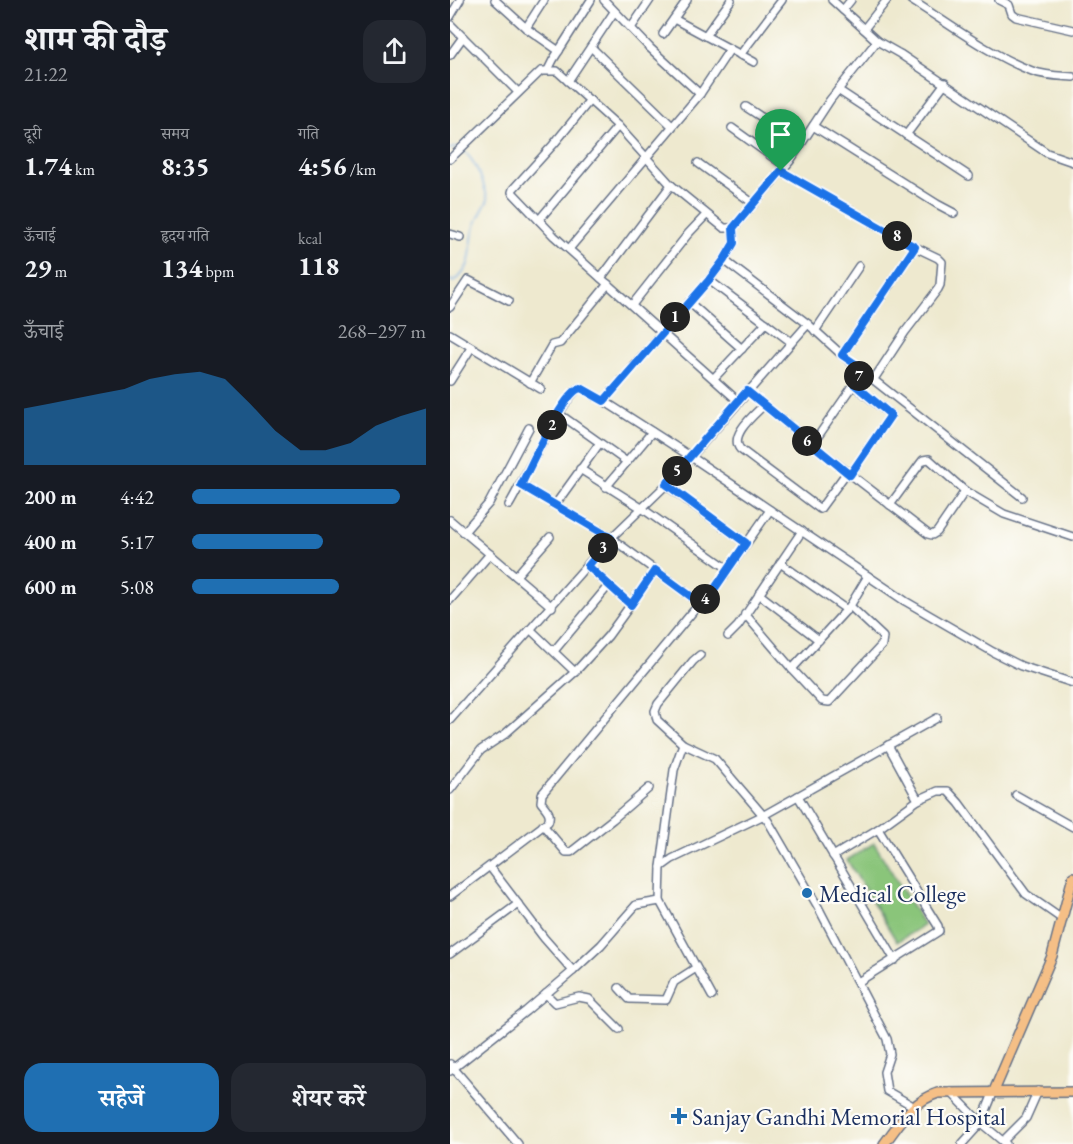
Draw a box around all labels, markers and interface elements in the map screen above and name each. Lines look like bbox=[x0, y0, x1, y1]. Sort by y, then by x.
text: शाम की दौड़ bbox=[24, 17, 167, 60]
button: share bbox=[363, 20, 426, 83]
text: 21:22 bbox=[24, 61, 67, 87]
pin bbox=[755, 109, 806, 171]
icon: arrive bbox=[764, 118, 797, 151]
text: दूरी bbox=[24, 123, 41, 144]
text: समय bbox=[161, 123, 189, 144]
text: गति bbox=[298, 123, 319, 144]
text: 1.74 bbox=[24, 149, 72, 183]
text: 8:35 bbox=[161, 149, 210, 183]
text: 4:56 bbox=[298, 149, 347, 183]
text: km bbox=[72, 159, 95, 180]
text: /km bbox=[347, 159, 376, 180]
pin: 8 bbox=[882, 221, 912, 251]
text: ऊँचाई bbox=[24, 225, 56, 246]
text: हृदय गति bbox=[161, 225, 209, 246]
text: 8 bbox=[893, 225, 901, 246]
text: kcal bbox=[298, 228, 322, 249]
text: 118 bbox=[298, 249, 339, 283]
text: 29 bbox=[24, 251, 52, 285]
text: 134 bbox=[161, 251, 202, 285]
text: m bbox=[52, 261, 67, 282]
text: bpm bbox=[202, 261, 234, 282]
pin: 1 bbox=[660, 302, 690, 332]
text: 1 bbox=[671, 306, 679, 327]
text: ऊँचाई bbox=[24, 318, 63, 344]
text: 268–297 m bbox=[338, 318, 426, 344]
pin: 7 bbox=[844, 361, 874, 391]
text: 7 bbox=[855, 365, 863, 386]
pin: 2 bbox=[537, 410, 567, 440]
text: 2 bbox=[548, 414, 556, 435]
pin: 6 bbox=[792, 426, 822, 456]
text: 6 bbox=[803, 430, 811, 451]
pin: 5 bbox=[662, 456, 692, 486]
text: 5 bbox=[673, 460, 681, 481]
text: 200 m bbox=[24, 484, 77, 510]
text: 4:42 bbox=[120, 484, 154, 510]
text: 400 m bbox=[24, 529, 77, 555]
text: 5:17 bbox=[120, 529, 154, 555]
pin: 3 bbox=[588, 533, 618, 563]
text: 3 bbox=[599, 537, 607, 558]
text: 600 m bbox=[24, 574, 77, 600]
text: 5:08 bbox=[120, 574, 154, 600]
pin: 4 bbox=[690, 584, 720, 614]
text: 4 bbox=[701, 588, 709, 609]
place label: Medical College bbox=[819, 878, 966, 909]
marker: Medical College bbox=[800, 886, 814, 900]
button: सहेजें bbox=[24, 1063, 219, 1132]
button: शेयर करें bbox=[231, 1063, 426, 1132]
place label: Sanjay Gandhi Memorial Hospital bbox=[692, 1101, 1006, 1132]
marker: Sanjay Gandhi Memorial Hospital bbox=[670, 1107, 688, 1125]

